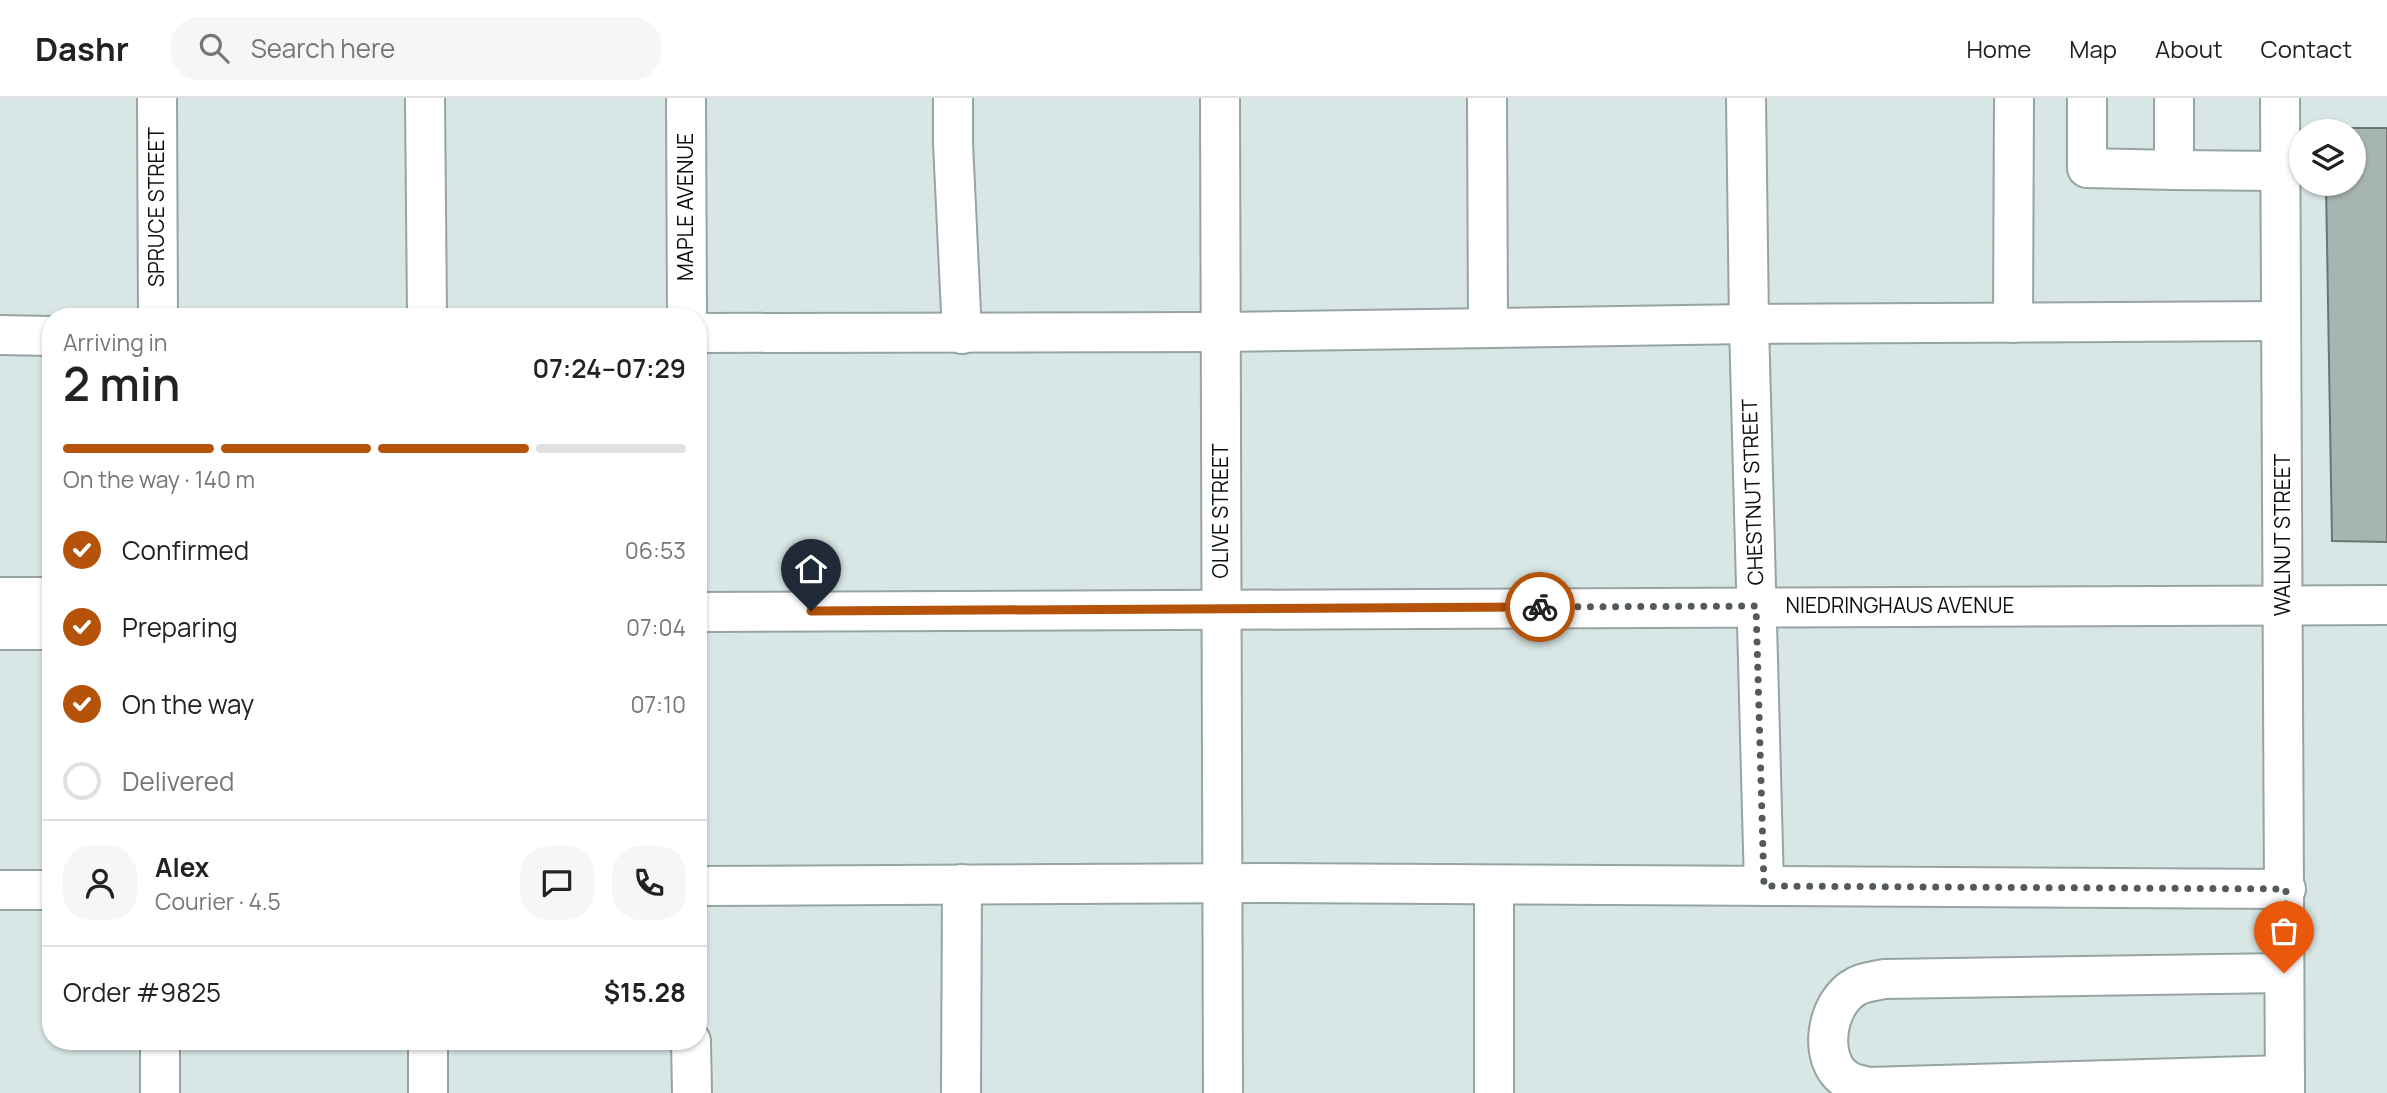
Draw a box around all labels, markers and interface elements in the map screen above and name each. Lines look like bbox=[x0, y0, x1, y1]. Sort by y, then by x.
search box bbox=[171, 17, 661, 80]
text: Dashr bbox=[35, 26, 129, 71]
icon: search bbox=[195, 29, 233, 67]
text: Search here bbox=[251, 30, 395, 66]
text: Home bbox=[1966, 32, 2031, 65]
text: Map bbox=[2069, 32, 2117, 65]
text: About bbox=[2155, 32, 2223, 65]
text: Contact bbox=[2261, 32, 2352, 65]
map controls bbox=[2289, 119, 2366, 196]
button: layers bbox=[2289, 119, 2366, 196]
street label: SPRUCE STREET bbox=[142, 127, 170, 287]
street label: MAPLE AVENUE bbox=[671, 133, 699, 281]
text: Arriving in bbox=[63, 326, 168, 358]
text: 07:24–07:29 bbox=[532, 350, 686, 386]
text: 2 min bbox=[63, 352, 180, 415]
street label: CHESTNUT STREET bbox=[1735, 398, 1769, 586]
street label: OLIVE STREET bbox=[1206, 443, 1234, 578]
street label: WALNUT STREET bbox=[2268, 453, 2296, 616]
text: On the way · 140 m bbox=[63, 463, 255, 495]
icon: check bbox=[63, 531, 101, 569]
text: Confirmed bbox=[122, 532, 249, 568]
text: 06:53 bbox=[625, 534, 686, 566]
pin bbox=[781, 539, 841, 611]
icon: home bbox=[792, 550, 830, 588]
courier bbox=[1505, 572, 1575, 642]
icon: bike bbox=[1521, 588, 1559, 626]
street label: NIEDRINGHAUS AVENUE bbox=[1786, 591, 2014, 619]
icon: check bbox=[63, 608, 101, 646]
text: Preparing bbox=[122, 609, 238, 645]
text: 07:04 bbox=[626, 611, 686, 643]
icon: check bbox=[63, 685, 101, 723]
text: On the way bbox=[122, 686, 254, 722]
text: 07:10 bbox=[631, 688, 686, 720]
text: Delivered bbox=[122, 763, 234, 799]
button: person bbox=[63, 846, 137, 920]
button: chat bbox=[520, 846, 594, 920]
button: phone bbox=[612, 846, 686, 920]
text: Alex bbox=[155, 849, 209, 885]
text: Courier · 4.5 bbox=[155, 885, 281, 917]
pin bbox=[2254, 901, 2314, 973]
icon: bag bbox=[2265, 912, 2303, 950]
text: Order #9825 bbox=[63, 974, 221, 1010]
text: $15.28 bbox=[604, 974, 686, 1010]

